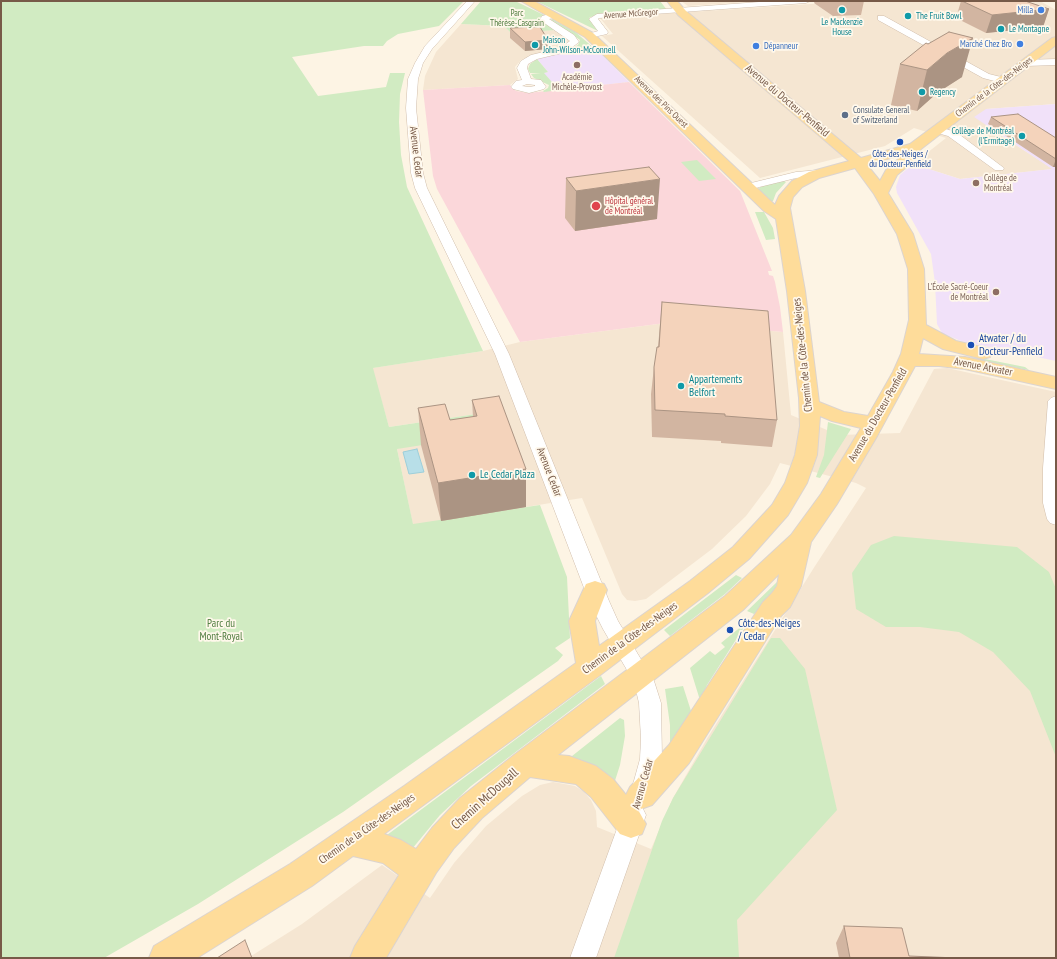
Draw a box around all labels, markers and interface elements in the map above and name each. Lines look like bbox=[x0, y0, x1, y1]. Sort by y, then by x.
marker: Le Mackenzie House bbox=[837, 5, 847, 15]
place label: Milla bbox=[1018, 5, 1033, 15]
marker: Milla bbox=[1036, 5, 1046, 15]
street label: Avenue McGregor bbox=[603, 7, 659, 21]
park label: Parc Thérèse-Casgrain bbox=[490, 8, 544, 29]
marker: The Fruit Bowl bbox=[903, 11, 913, 21]
place label: The Fruit Bowl bbox=[916, 11, 961, 21]
place label: Le Mackenzie House bbox=[821, 17, 863, 38]
marker: Le Montagne bbox=[996, 24, 1006, 34]
place label: Le Montagne bbox=[1009, 24, 1049, 34]
place label: Maison John-Wilson-McConnell bbox=[543, 35, 616, 56]
place label: Marché Chez Bro bbox=[960, 39, 1012, 49]
marker: Marché Chez Bro bbox=[1015, 39, 1025, 49]
marker: Maison John-Wilson-McConnell bbox=[530, 40, 540, 50]
marker: Dépanneur bbox=[751, 41, 761, 51]
place label: Dépanneur bbox=[764, 41, 798, 51]
street label: Chemin de la Côte-des-Neiges bbox=[953, 55, 1035, 119]
marker: Académie Michèle-Provost bbox=[572, 60, 582, 70]
street label: Avenue du Docteur-Penfield bbox=[742, 62, 832, 140]
place label: Académie Michèle-Provost bbox=[552, 72, 602, 93]
street label: Avenue des Pins Ouest bbox=[632, 74, 690, 130]
marker: Regency bbox=[917, 87, 927, 97]
place label: Regency bbox=[930, 87, 956, 97]
place label: Consulate General of Switzerland bbox=[853, 105, 909, 126]
marker: Consulate General of Switzerland bbox=[840, 110, 850, 120]
street label: Avenue Cedar bbox=[406, 126, 426, 178]
place label: Collège de Montréal (l'Ermitage) bbox=[951, 126, 1014, 147]
marker: Collège de Montréal (l'Ermitage) bbox=[1017, 131, 1027, 141]
marker: Côte-des-Neiges / du Docteur-Penfield bbox=[895, 137, 905, 147]
place label: Côte-des-Neiges / du Docteur-Penfield bbox=[869, 149, 931, 170]
place label: Collège de Montréal bbox=[984, 173, 1017, 194]
marker: Collège de Montréal bbox=[971, 178, 981, 188]
place label: Hôpital général de Montréal bbox=[605, 196, 653, 217]
marker: Hôpital général de Montréal bbox=[590, 200, 602, 212]
place label: L'École Sacré-Coeur de Montréal bbox=[928, 282, 988, 303]
marker: L'École Sacré-Coeur de Montréal bbox=[991, 287, 1001, 297]
street label: Chemin de la Côte-des-Neiges bbox=[790, 297, 816, 413]
place label: Atwater / du Docteur-Penfield bbox=[979, 332, 1043, 358]
marker: Atwater / du Docteur-Penfield bbox=[966, 340, 976, 350]
street label: Avenue Atwater bbox=[952, 355, 1014, 379]
street label: Avenue du Docteur-Penfield bbox=[846, 366, 910, 464]
place label: Appartements Belfort bbox=[689, 373, 742, 399]
marker: Appartements Belfort bbox=[676, 381, 686, 391]
street label: Avenue Cedar bbox=[534, 446, 564, 498]
place label: Le Cedar Plaza bbox=[480, 468, 535, 482]
marker: Le Cedar Plaza bbox=[467, 470, 477, 480]
street label: Chemin de la Côte-des-Neiges bbox=[580, 599, 680, 677]
park label: Parc du Mont-Royal bbox=[199, 617, 243, 643]
place label: Côte-des-Neiges / Cedar bbox=[738, 617, 800, 643]
marker: Côte-des-Neiges / Cedar bbox=[725, 625, 735, 635]
street label: Avenue Cedar bbox=[630, 757, 656, 811]
street label: Chemin McDougall bbox=[448, 765, 522, 833]
street label: Chemin de la Côte-des-Neiges bbox=[316, 791, 418, 867]

